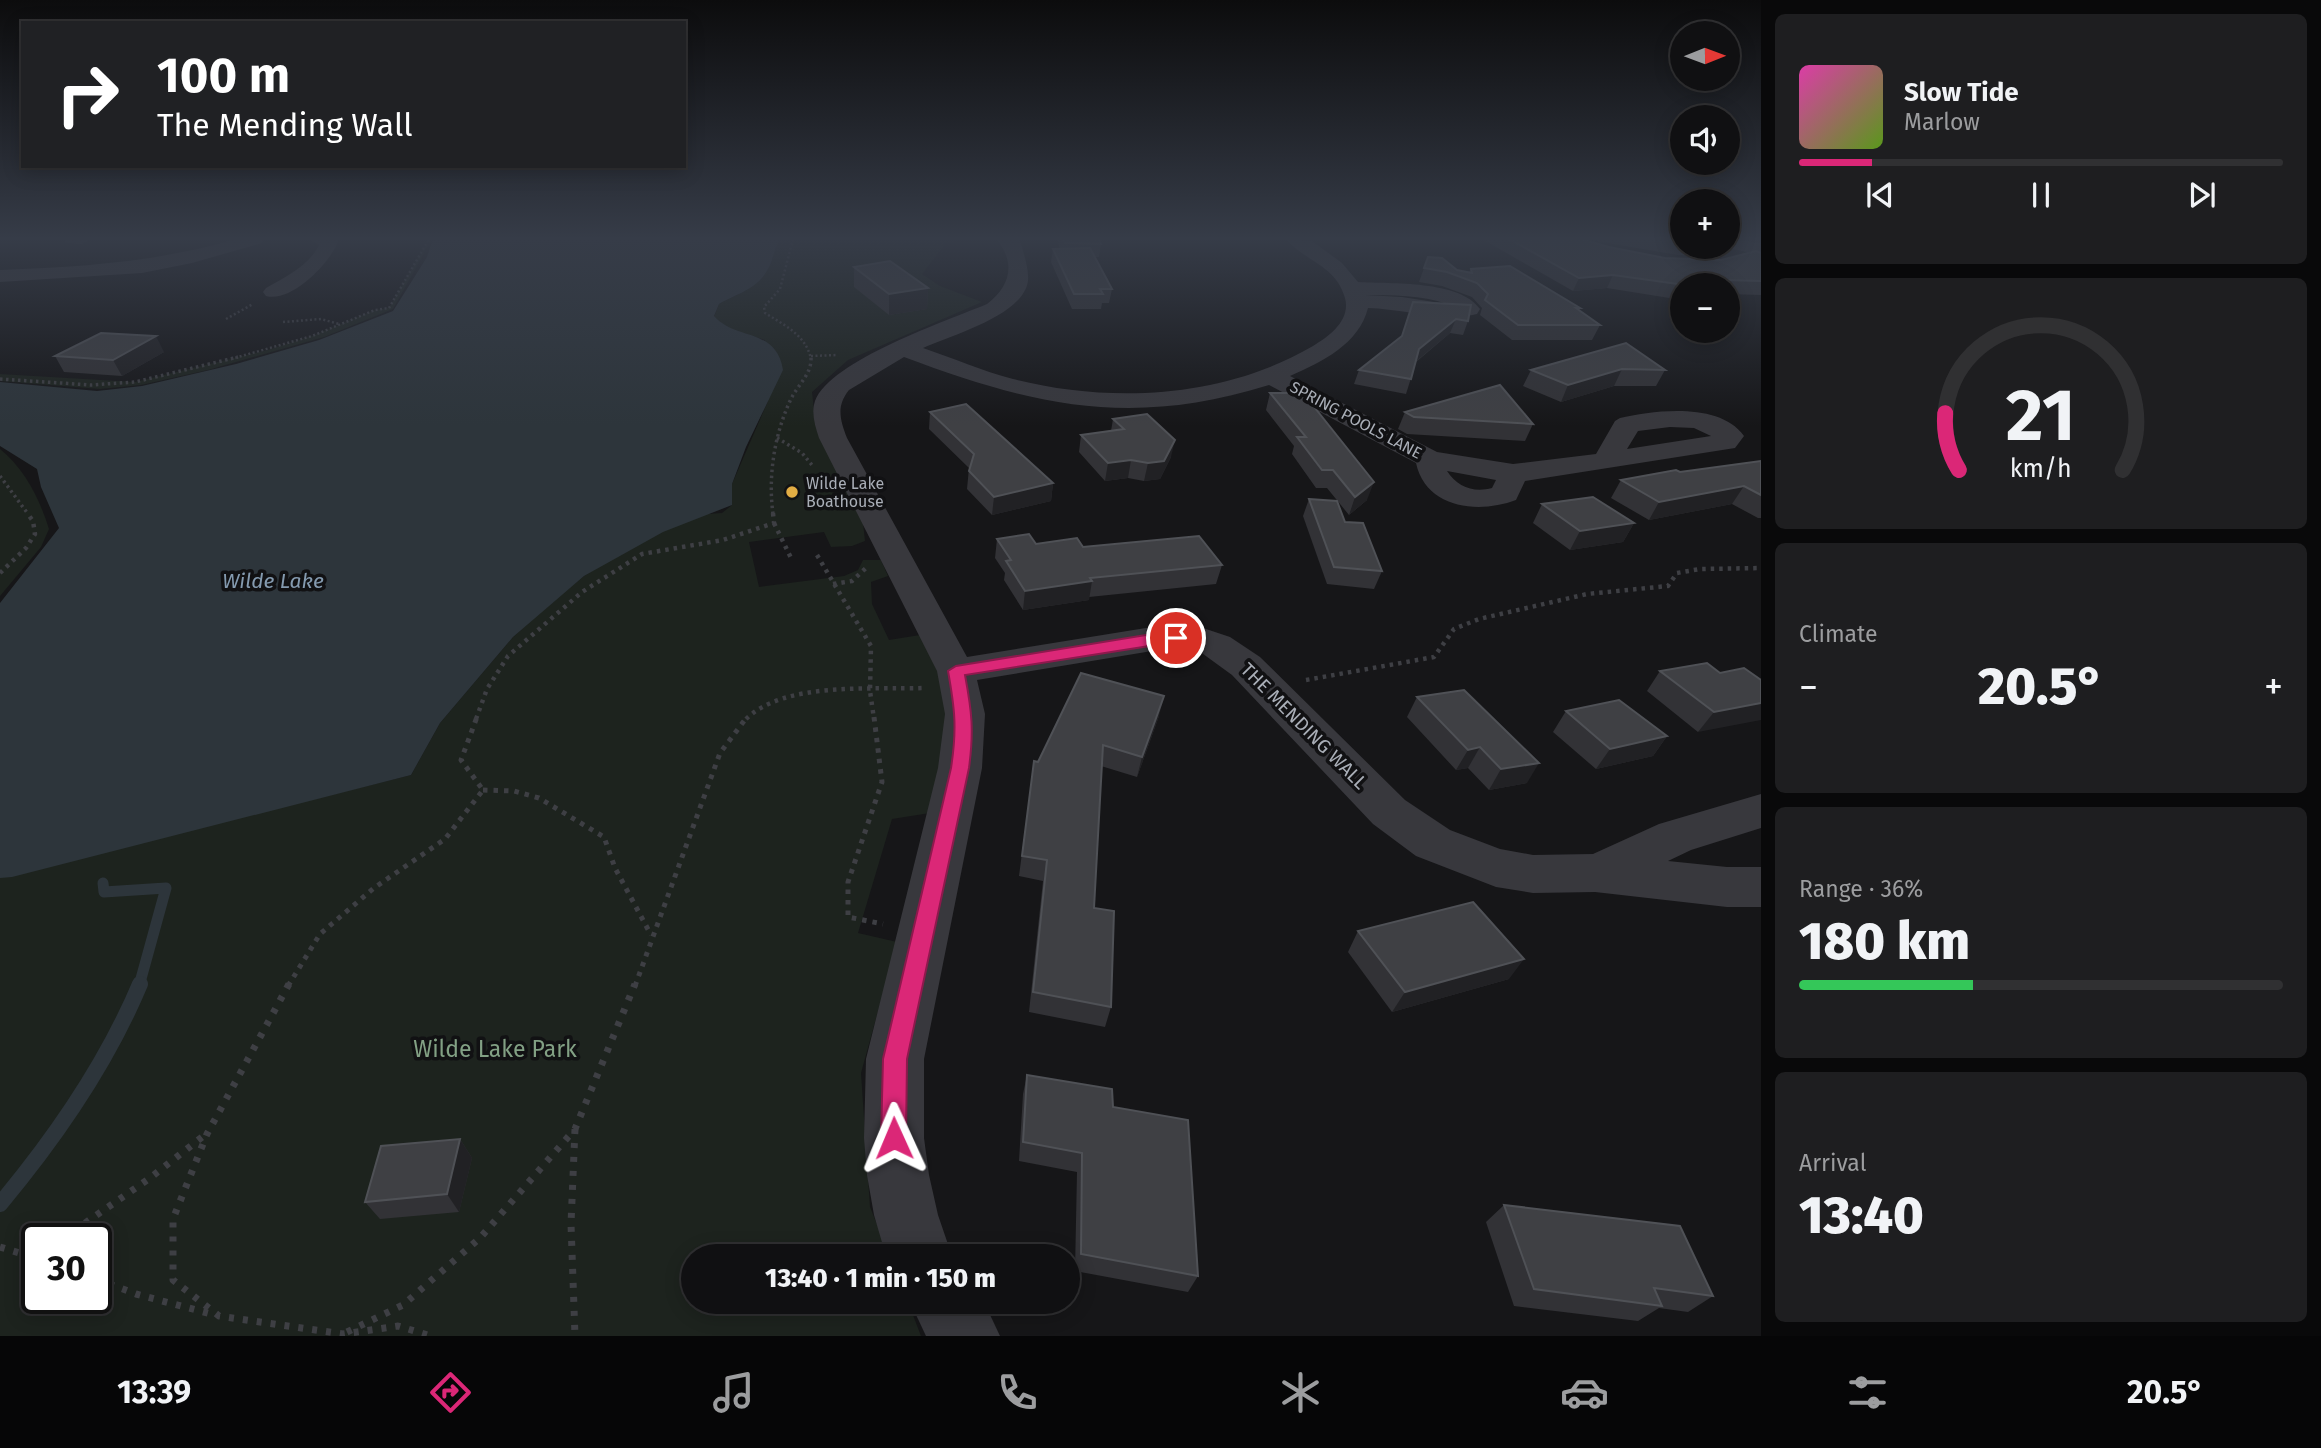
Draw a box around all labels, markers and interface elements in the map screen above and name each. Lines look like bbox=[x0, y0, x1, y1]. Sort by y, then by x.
north arrow bbox=[1670, 21, 1740, 91]
map controls bbox=[1670, 21, 1740, 343]
text: 100 m bbox=[157, 46, 290, 105]
icon: right bbox=[42, 49, 133, 140]
text: Slow Tide bbox=[1904, 77, 2019, 108]
button: sound bbox=[1670, 105, 1740, 175]
text: The Mending Wall bbox=[157, 106, 413, 144]
text: Marlow bbox=[1904, 108, 1980, 136]
icon: previous bbox=[1861, 176, 1899, 214]
icon: pause bbox=[2022, 176, 2060, 214]
icon: next bbox=[2183, 176, 2221, 214]
button: + bbox=[1670, 189, 1740, 259]
button: − bbox=[1670, 273, 1740, 343]
text: 21 bbox=[2006, 372, 2076, 459]
street label: SPRING POOLS LANE bbox=[1287, 377, 1425, 463]
text: km/h bbox=[2010, 453, 2072, 483]
place label: Wilde Lake Boathouse bbox=[806, 474, 884, 511]
marker: Wilde Lake Boathouse bbox=[784, 484, 800, 500]
water label: Wilde Lake bbox=[222, 568, 324, 594]
pin bbox=[1146, 608, 1206, 668]
icon: arrive bbox=[1157, 619, 1195, 657]
text: Climate bbox=[1799, 620, 1878, 648]
text: 20.5° bbox=[1978, 655, 2104, 718]
street label: THE MENDING WALL bbox=[1236, 658, 1372, 794]
text: − bbox=[1799, 664, 1818, 710]
text: + bbox=[2264, 664, 2283, 710]
text: Range · 36% bbox=[1799, 875, 1923, 903]
text: 180 km bbox=[1799, 910, 1970, 973]
park label: Wilde Lake Park bbox=[413, 1035, 577, 1063]
position arrow bbox=[857, 1101, 931, 1175]
text: Arrival bbox=[1799, 1149, 1866, 1177]
text: 13:40 bbox=[1799, 1184, 1924, 1247]
speed limit sign: 30 bbox=[21, 1223, 112, 1314]
text: 13:40 · 1 min · 150 m bbox=[765, 1263, 996, 1294]
icon: directions bbox=[426, 1368, 475, 1417]
icon: music bbox=[709, 1368, 758, 1417]
icon: phone bbox=[993, 1368, 1042, 1417]
icon: climate bbox=[1276, 1368, 1325, 1417]
icon: car bbox=[1560, 1368, 1609, 1417]
icon: filters bbox=[1843, 1368, 1892, 1417]
text: 13:39 bbox=[117, 1373, 191, 1411]
text: 20.5° bbox=[2127, 1373, 2204, 1411]

